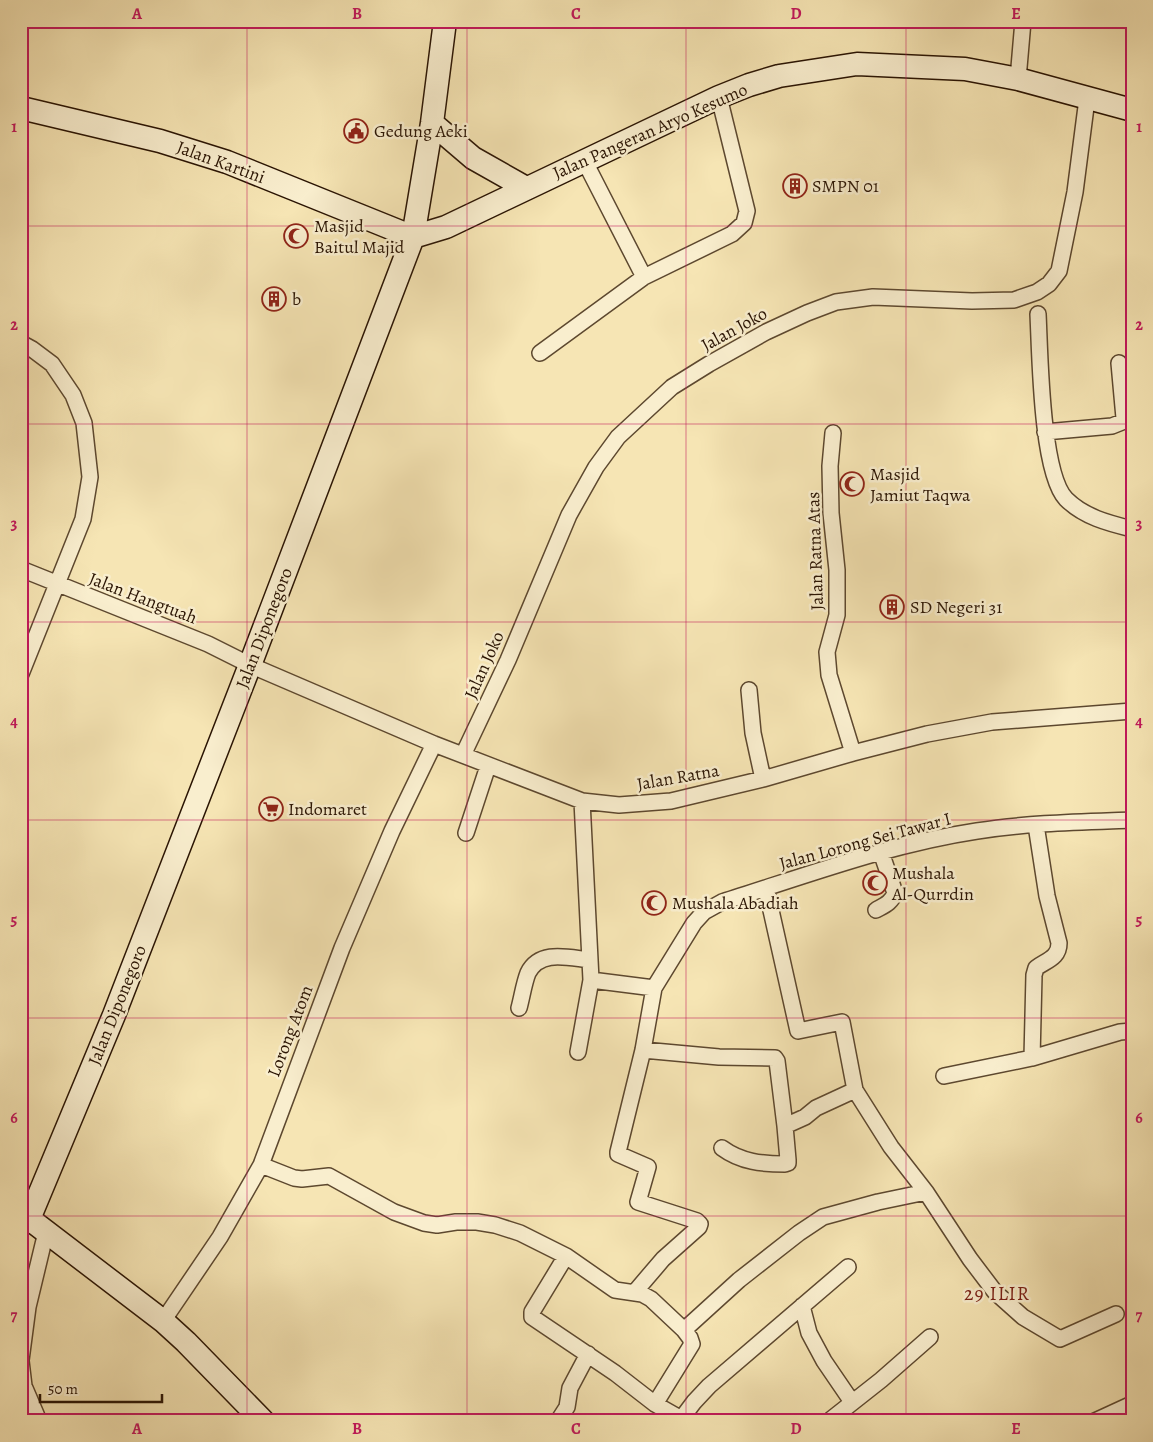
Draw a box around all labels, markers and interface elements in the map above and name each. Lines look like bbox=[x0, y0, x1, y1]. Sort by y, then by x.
text: A bbox=[131, 3, 143, 25]
text: B bbox=[352, 3, 362, 25]
text: C bbox=[571, 3, 581, 25]
text: D bbox=[790, 3, 802, 25]
text: E bbox=[1011, 3, 1021, 25]
street label: Jalan Pangeran Aryo Kesumo bbox=[549, 77, 751, 185]
text: 1 bbox=[11, 116, 17, 138]
text: 1 bbox=[1136, 116, 1142, 138]
public building icon: Gedung Aeki bbox=[343, 118, 369, 144]
place label: Gedung Aeki bbox=[374, 119, 468, 143]
street label: Jalan Kartini bbox=[174, 135, 268, 189]
building icon: SMPN 01 bbox=[782, 173, 808, 199]
place label: SMPN 01 bbox=[812, 174, 879, 198]
place label: Masjid Baitul Majid bbox=[314, 214, 405, 259]
mosque icon: Masjid Baitul Majid bbox=[283, 223, 309, 249]
building icon: b bbox=[261, 286, 287, 312]
place label: b bbox=[292, 287, 301, 311]
street label: Jalan Joko bbox=[697, 301, 771, 357]
text: 2 bbox=[10, 314, 18, 336]
text: 2 bbox=[1135, 314, 1143, 336]
place label: Masjid Jamiut Taqwa bbox=[870, 462, 971, 507]
mosque icon: Masjid Jamiut Taqwa bbox=[839, 471, 865, 497]
street label: Jalan Ratna Atas bbox=[801, 491, 829, 611]
text: 3 bbox=[11, 513, 18, 535]
text: 3 bbox=[1136, 513, 1143, 535]
street label: Jalan Diponegoro bbox=[230, 564, 298, 692]
street label: Jalan Hangtuah bbox=[85, 566, 201, 630]
building icon: SD Negeri 31 bbox=[879, 594, 905, 620]
place label: SD Negeri 31 bbox=[910, 595, 1002, 619]
street label: Jalan Joko bbox=[458, 627, 510, 703]
text: 4 bbox=[10, 711, 18, 733]
text: 4 bbox=[1135, 711, 1143, 733]
street label: Jalan Ratna bbox=[635, 758, 722, 796]
supermarket icon: Indomaret bbox=[258, 796, 284, 822]
place label: Indomaret bbox=[288, 797, 367, 821]
street label: Jalan Lorong Sei Tawar I bbox=[777, 807, 953, 875]
place label: Mushala Al-Qurrdin bbox=[891, 861, 974, 906]
mosque icon: Mushala Al-Qurrdin bbox=[862, 870, 888, 896]
mosque icon: Mushala Abadiah bbox=[641, 890, 667, 916]
place label: Mushala Abadiah bbox=[672, 891, 799, 915]
text: 5 bbox=[11, 909, 18, 931]
text: 5 bbox=[1136, 909, 1143, 931]
street label: Jalan Diponegoro bbox=[82, 941, 152, 1069]
street label: Lorong Atom bbox=[261, 982, 319, 1080]
text: 6 bbox=[10, 1107, 18, 1129]
text: 6 bbox=[1135, 1107, 1143, 1129]
district label: 29 ILIR bbox=[964, 1280, 1030, 1307]
text: 7 bbox=[11, 1305, 18, 1327]
text: 7 bbox=[1136, 1305, 1143, 1327]
scale bar bbox=[40, 1372, 162, 1404]
text: 50 m bbox=[48, 1379, 78, 1399]
text: A bbox=[131, 1418, 143, 1440]
text: B bbox=[352, 1418, 362, 1440]
text: C bbox=[571, 1418, 581, 1440]
text: D bbox=[790, 1418, 802, 1440]
text: E bbox=[1011, 1418, 1021, 1440]

